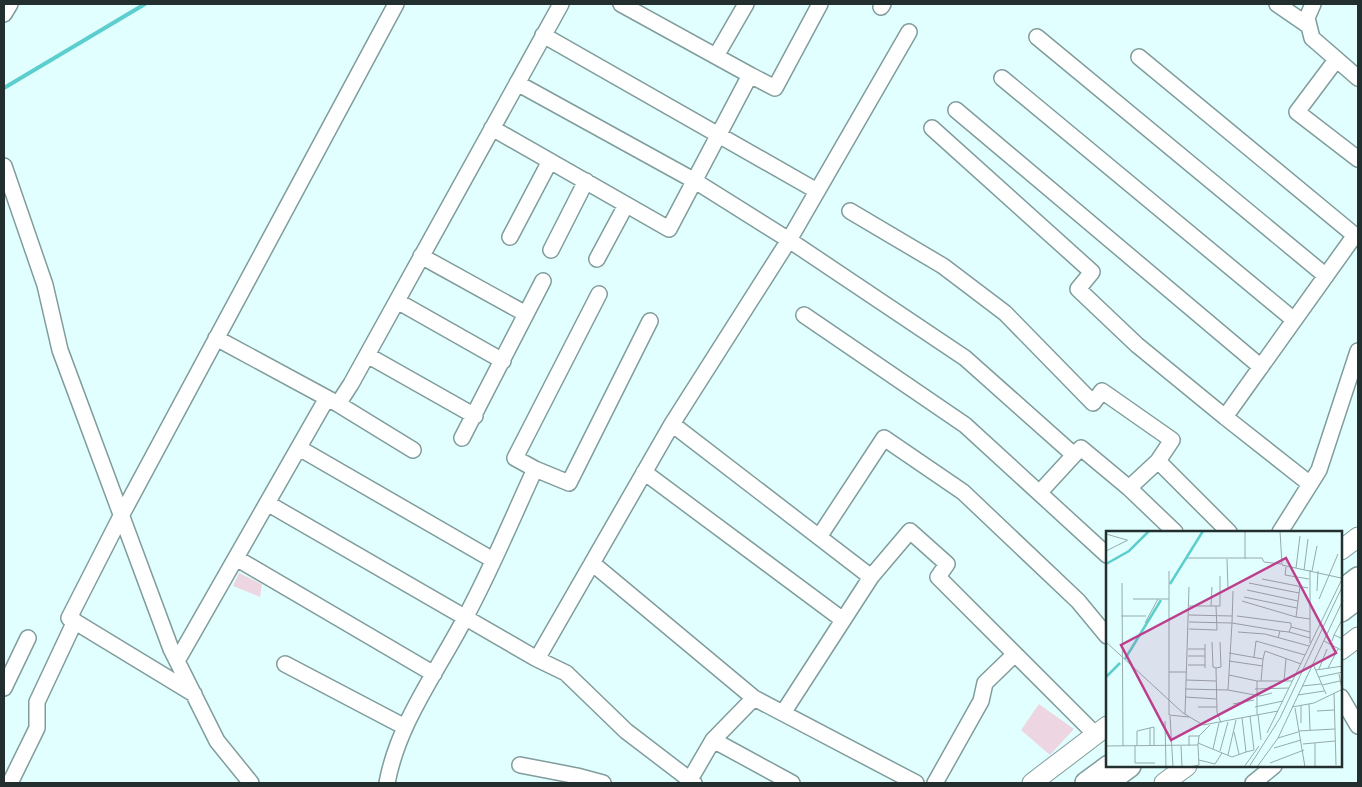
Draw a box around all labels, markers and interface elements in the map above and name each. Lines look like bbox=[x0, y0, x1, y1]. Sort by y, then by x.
inset map bbox=[1106, 531, 1342, 767]

